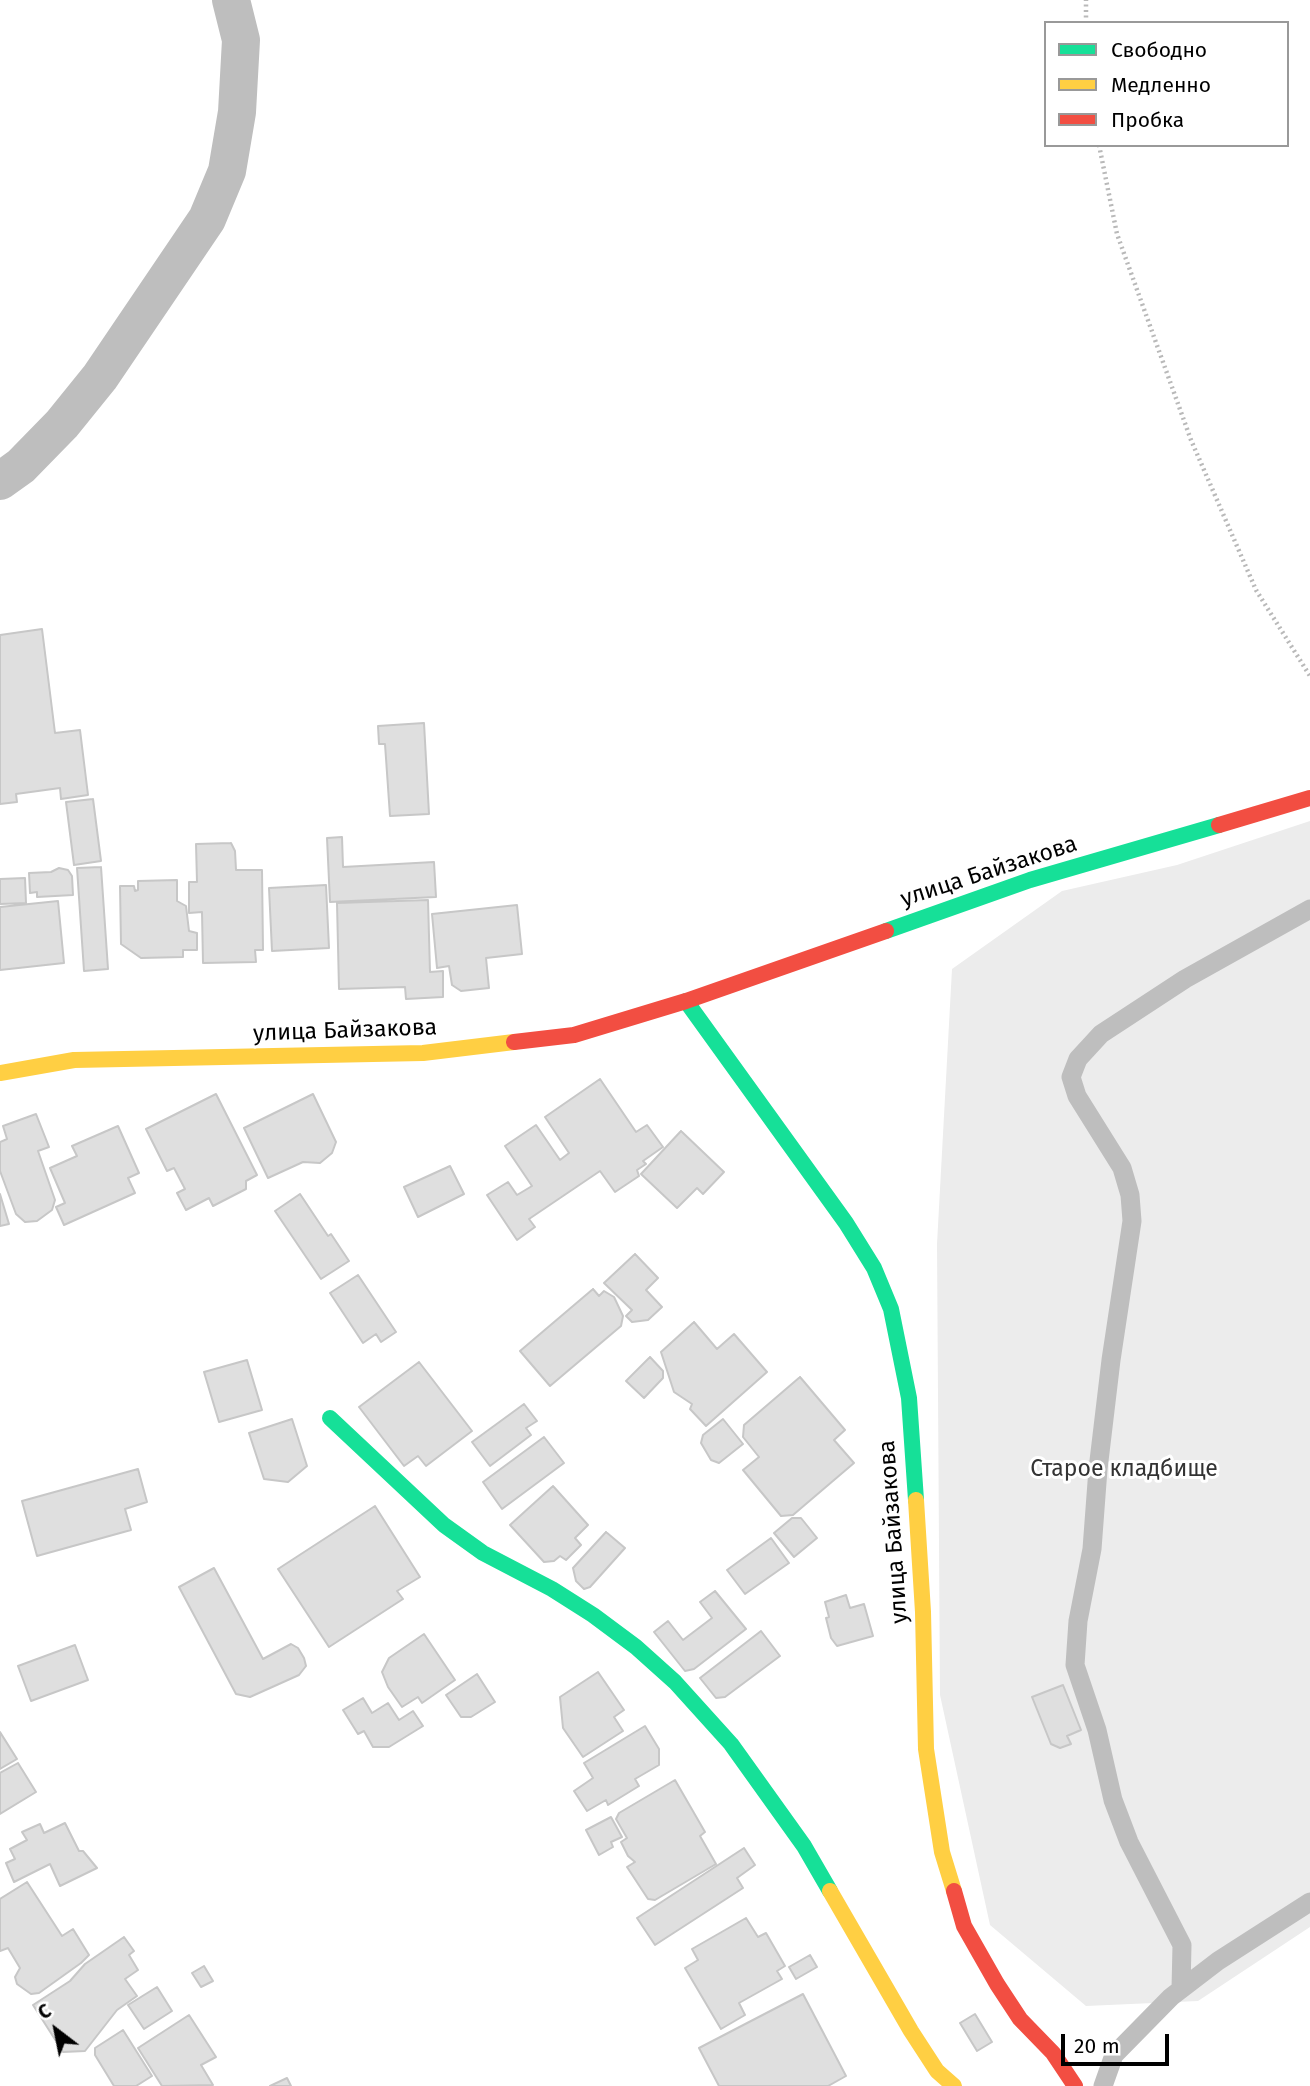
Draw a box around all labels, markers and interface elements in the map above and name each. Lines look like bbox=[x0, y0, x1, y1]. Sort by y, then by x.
legend bbox=[1044, 21, 1289, 147]
text: Свободно bbox=[1111, 37, 1207, 63]
text: Медленно bbox=[1111, 72, 1211, 98]
text: Пробка bbox=[1111, 107, 1184, 133]
street label: улица Байзакова bbox=[897, 830, 1081, 914]
street label: улица Байзакова bbox=[253, 1014, 437, 1048]
street label: улица Байзакова bbox=[874, 1439, 914, 1625]
park label: Старое кладбище bbox=[1030, 1456, 1218, 1484]
north arrow bbox=[21, 1995, 91, 2065]
text: С bbox=[34, 1999, 55, 2024]
scale bar bbox=[1065, 2020, 1174, 2064]
text: 20 m bbox=[1074, 2033, 1120, 2059]

